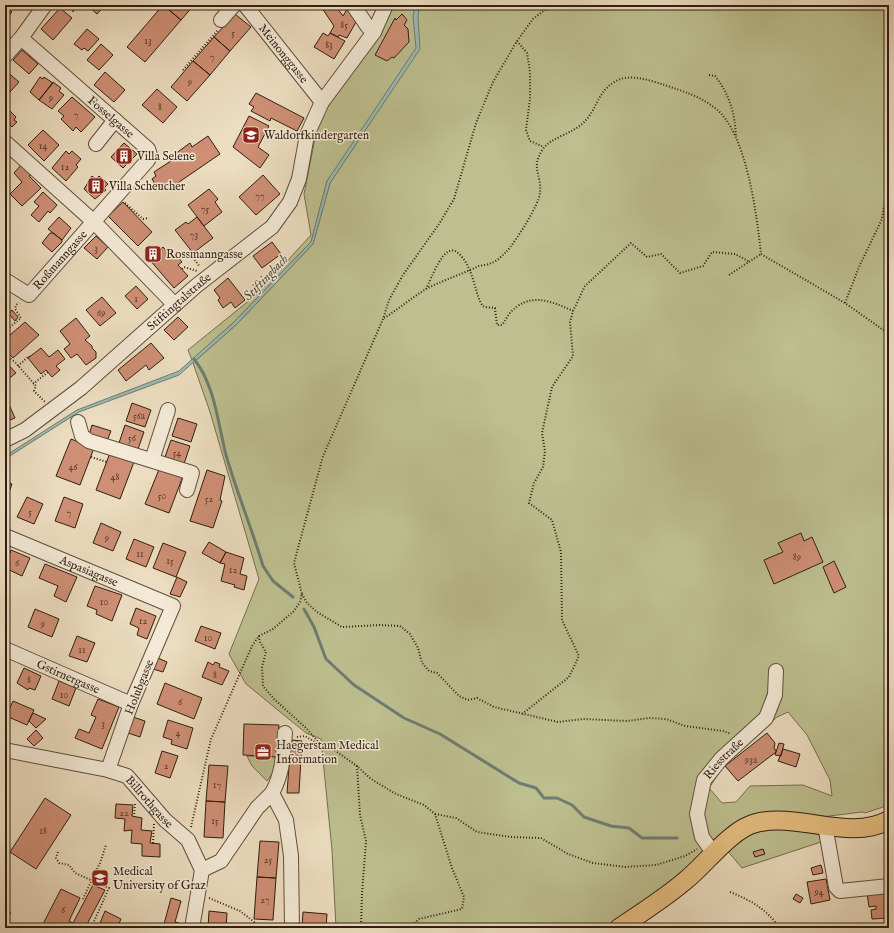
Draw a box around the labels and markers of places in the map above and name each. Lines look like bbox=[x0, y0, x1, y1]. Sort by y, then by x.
school or university icon: Waldorfkindergarten bbox=[241, 125, 261, 145]
place label: Waldorfkindergarten bbox=[264, 128, 370, 143]
building icon: Villa Selene bbox=[114, 146, 134, 166]
place label: Villa Selene bbox=[136, 149, 195, 164]
building icon: Villa Scheucher bbox=[86, 176, 106, 196]
place label: Villa Scheucher bbox=[108, 179, 186, 194]
building icon: Rossmanngasse bbox=[143, 244, 163, 264]
place label: Rossmanngasse bbox=[166, 247, 243, 262]
place label: Haegerstam Medical Information bbox=[276, 738, 379, 767]
office icon: Haegerstam Medical Information bbox=[253, 742, 273, 762]
place label: Medical University of Graz bbox=[113, 864, 206, 893]
school or university icon: Medical University of Graz bbox=[90, 868, 110, 888]

